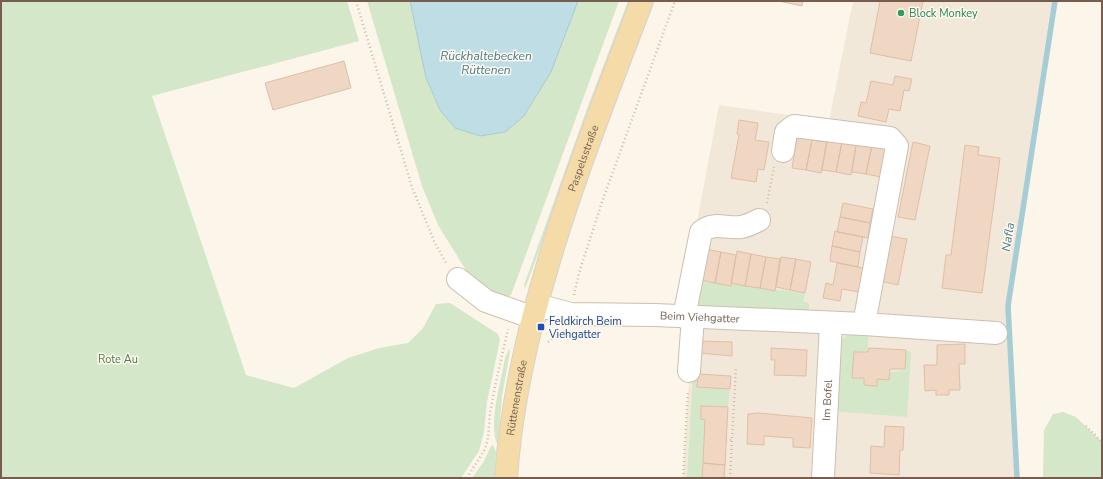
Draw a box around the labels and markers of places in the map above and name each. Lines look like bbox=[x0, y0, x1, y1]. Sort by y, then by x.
place label: Block Monkey bbox=[909, 6, 978, 21]
marker: Block Monkey bbox=[896, 8, 906, 18]
place label: Feldkirch Beim Viehgatter bbox=[548, 314, 622, 342]
marker: Feldkirch Beim Viehgatter bbox=[536, 322, 546, 332]

